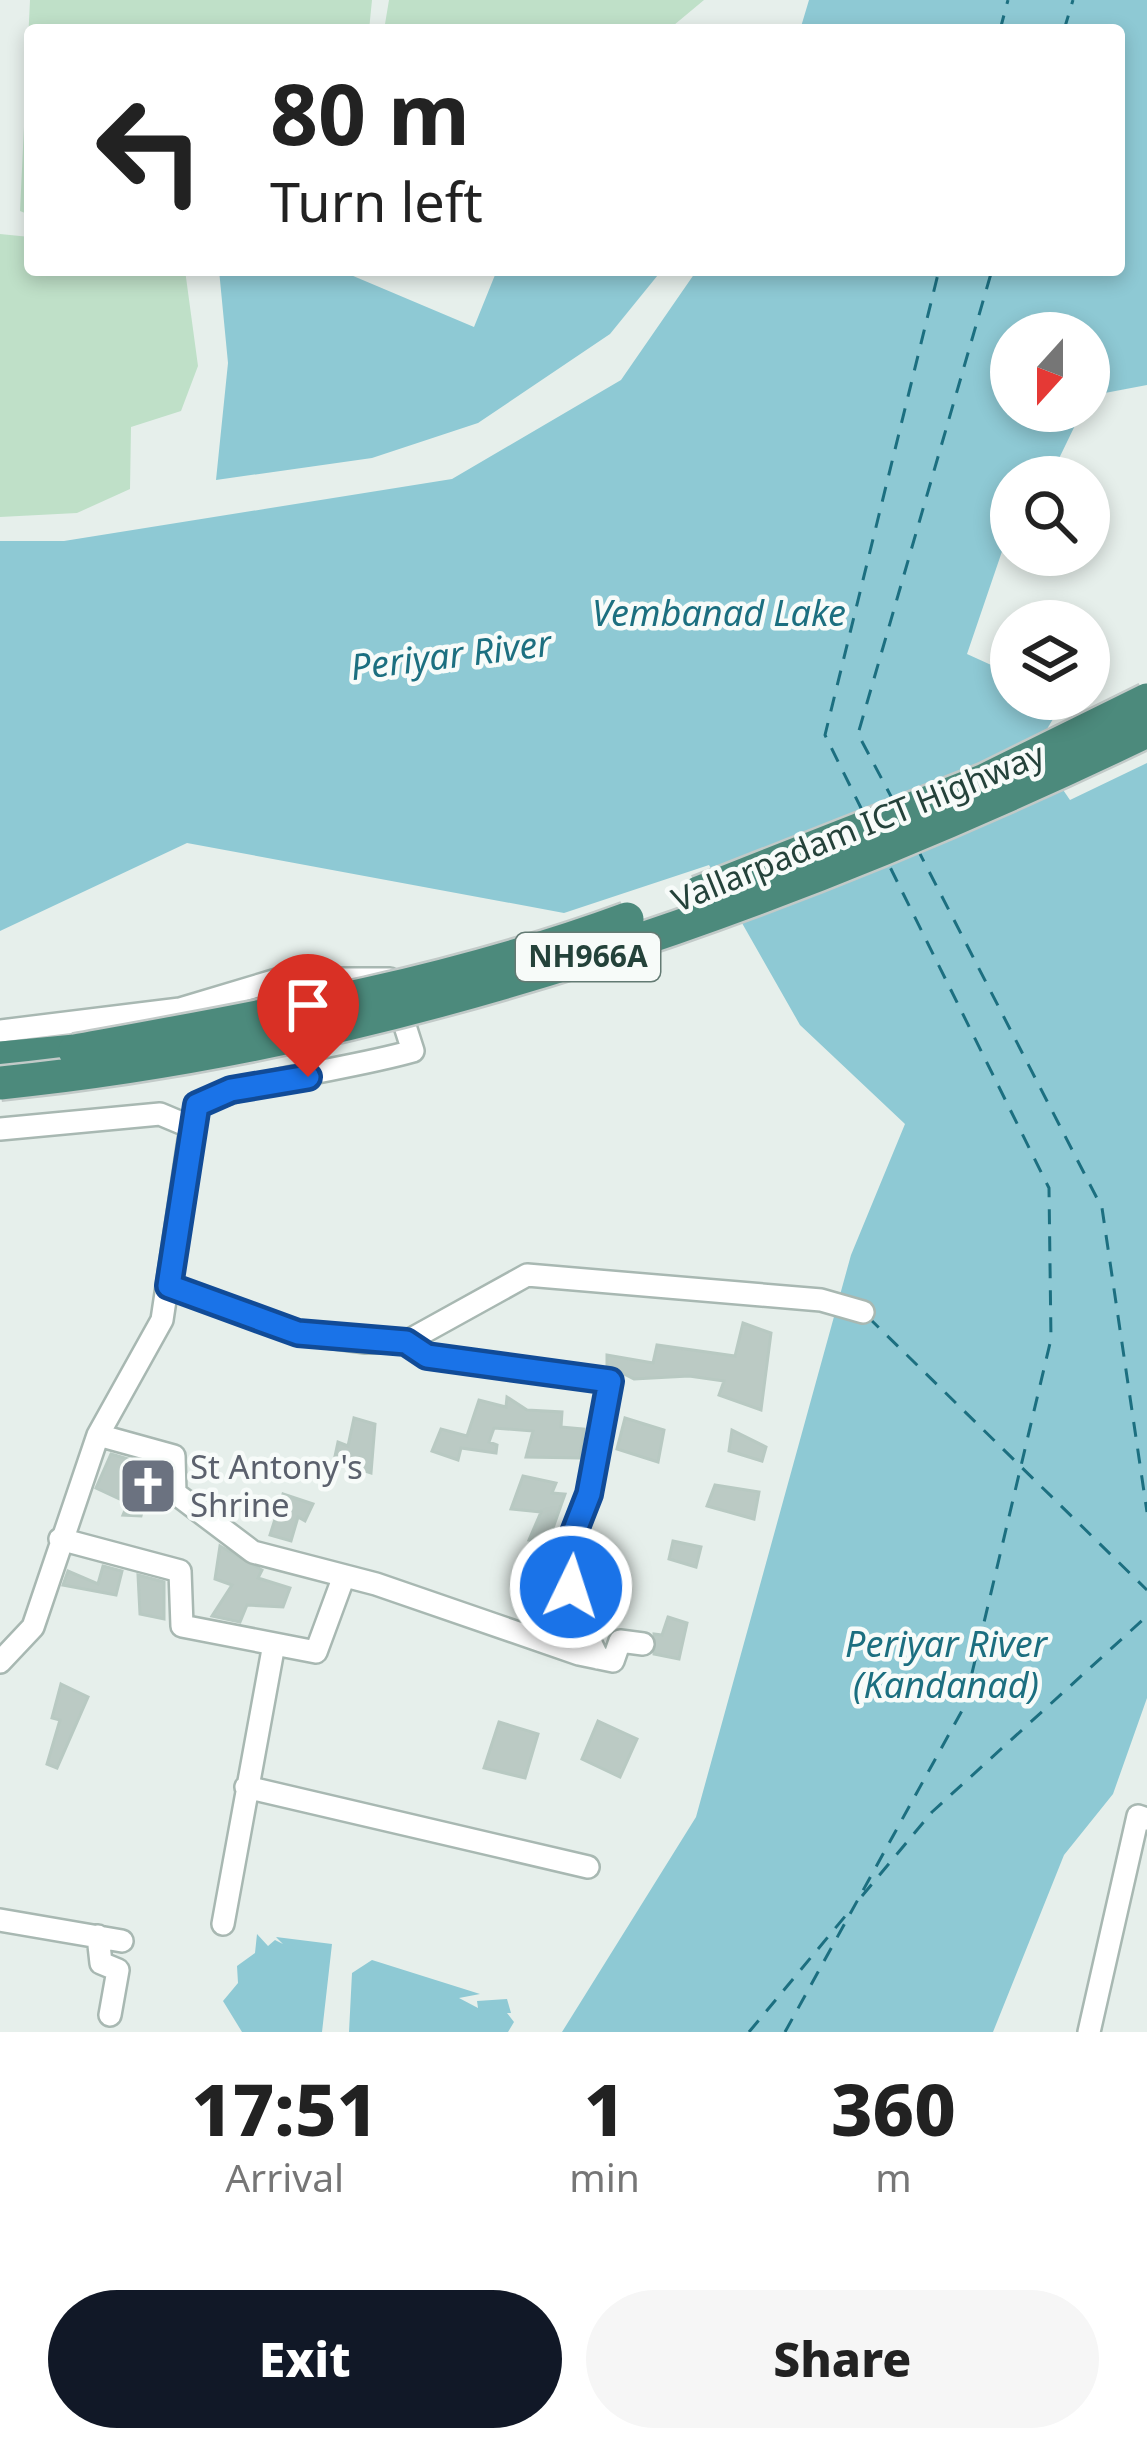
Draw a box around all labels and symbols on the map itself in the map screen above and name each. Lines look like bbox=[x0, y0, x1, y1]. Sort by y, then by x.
north arrow bbox=[990, 312, 1110, 432]
water label: Vembanad Lake bbox=[592, 588, 846, 637]
water label: Periyar River bbox=[348, 618, 556, 691]
street label: Vallarpadam ICT Highway bbox=[665, 731, 1051, 922]
road number: NH966A bbox=[516, 933, 660, 981]
pin bbox=[257, 954, 359, 1077]
place label: St Antony's Shrine bbox=[190, 1444, 363, 1527]
church icon: St Antony's Shrine bbox=[117, 1455, 179, 1517]
position arrow bbox=[508, 1524, 634, 1650]
water label: Periyar River (Kandanad) bbox=[845, 1619, 1049, 1709]

